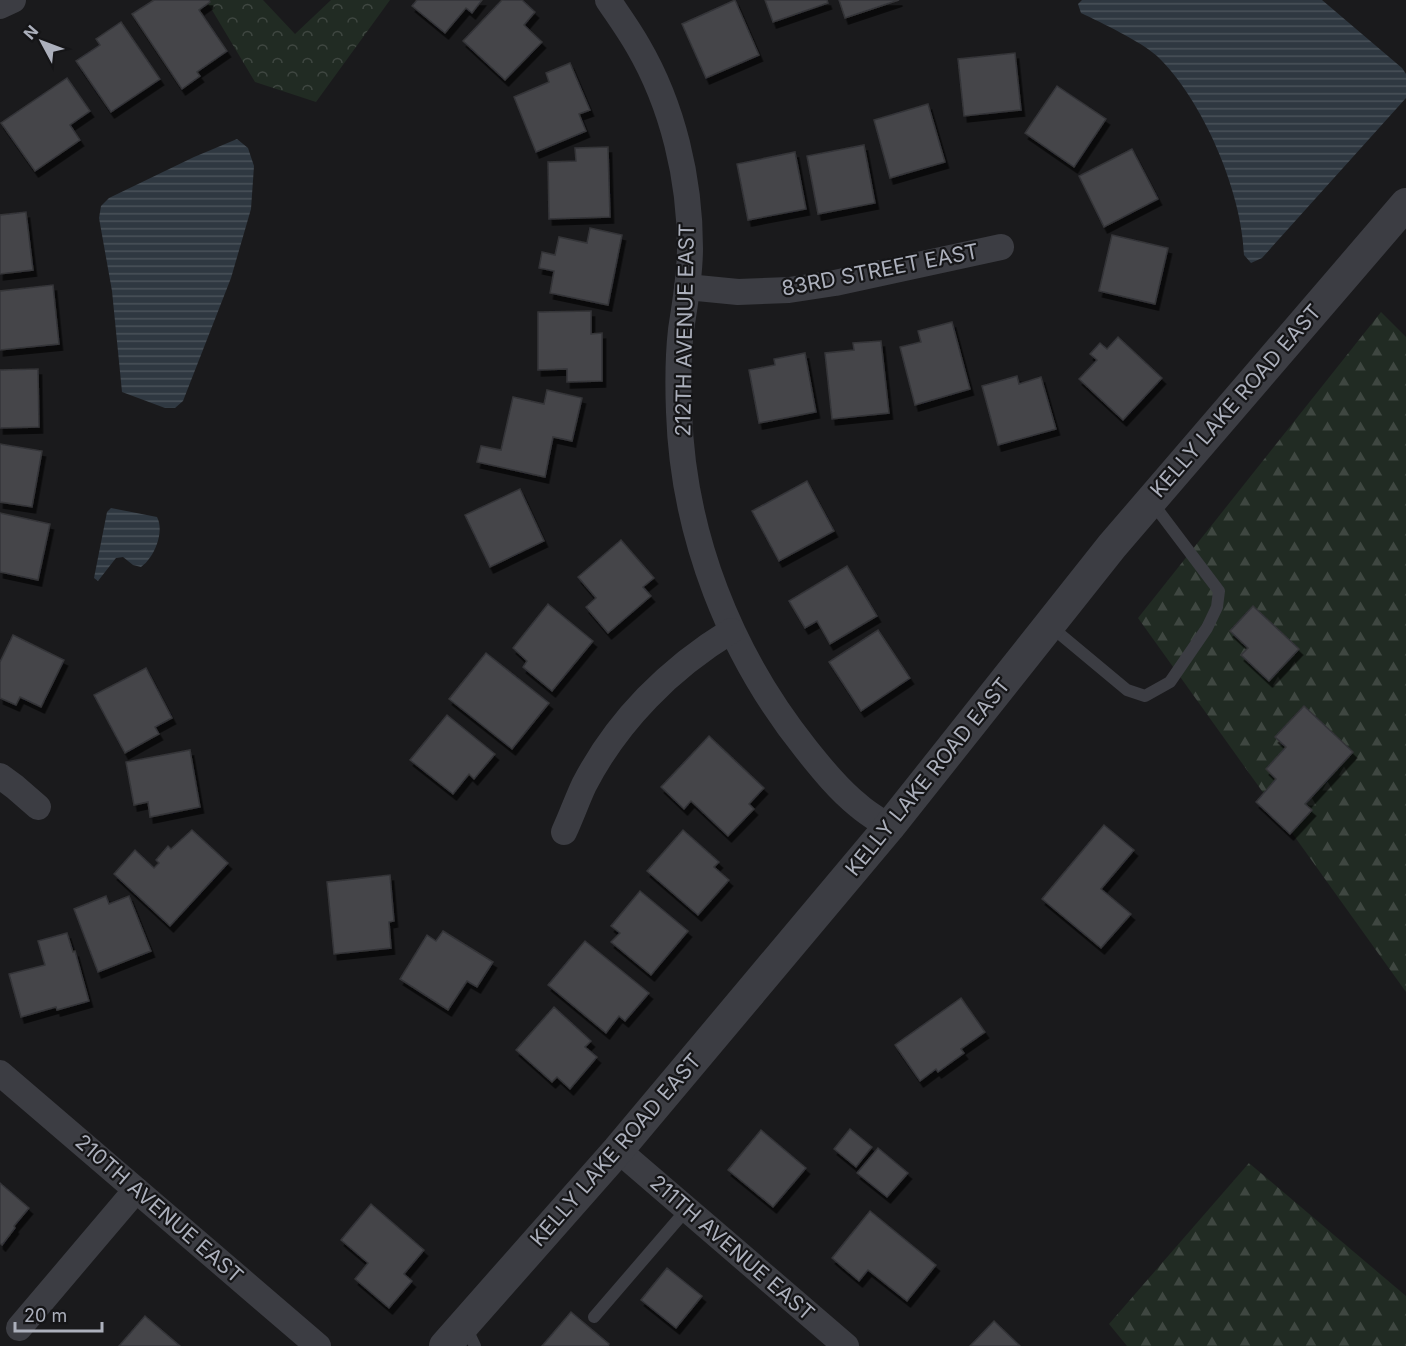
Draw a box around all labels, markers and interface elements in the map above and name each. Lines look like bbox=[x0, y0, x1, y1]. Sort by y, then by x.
north arrow bbox=[12, 12, 72, 72]
text: N bbox=[19, 21, 42, 43]
street label: 212TH AVENUE EAST bbox=[670, 223, 699, 437]
street label: 83RD STREET EAST bbox=[779, 238, 980, 301]
street label: KELLY LAKE ROAD EAST bbox=[1145, 299, 1326, 502]
street label: KELLY LAKE ROAD EAST bbox=[840, 673, 1015, 881]
street label: KELLY LAKE ROAD EAST bbox=[525, 1048, 706, 1251]
street label: 210TH AVENUE EAST bbox=[70, 1129, 248, 1288]
street label: 211TH AVENUE EAST bbox=[645, 1170, 819, 1326]
scale bar bbox=[15, 1295, 102, 1333]
text: 20 m bbox=[24, 1305, 67, 1326]

